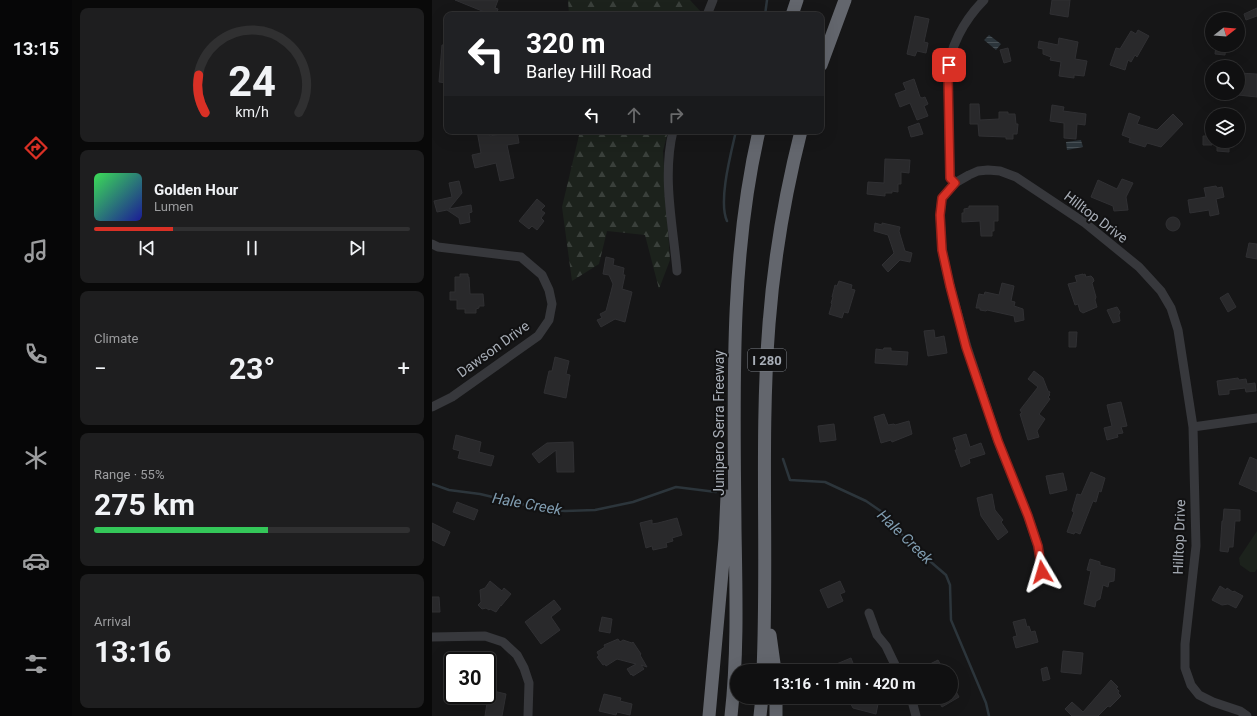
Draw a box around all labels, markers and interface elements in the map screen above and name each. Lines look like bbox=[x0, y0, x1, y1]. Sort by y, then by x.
north arrow bbox=[1205, 12, 1245, 52]
map controls bbox=[1205, 12, 1245, 148]
text: 320 m bbox=[526, 27, 605, 60]
icon: left bbox=[460, 28, 512, 80]
text: 13:15 bbox=[13, 38, 59, 59]
pin bbox=[932, 48, 966, 82]
icon: arrive bbox=[938, 54, 960, 76]
text: 24 bbox=[228, 57, 276, 106]
button: search bbox=[1205, 60, 1245, 100]
text: Barley Hill Road bbox=[526, 61, 652, 82]
text: km/h bbox=[235, 103, 269, 119]
icon: left bbox=[581, 104, 603, 126]
icon: ahead bbox=[623, 104, 645, 126]
icon: right bbox=[665, 104, 687, 126]
button: layers bbox=[1205, 108, 1245, 148]
icon: directions bbox=[22, 134, 50, 162]
text: Golden Hour bbox=[154, 181, 238, 199]
street label: Hilltop Drive bbox=[1061, 188, 1131, 246]
text: Lumen bbox=[154, 199, 193, 214]
icon: music bbox=[22, 237, 50, 265]
icon: previous bbox=[136, 237, 158, 259]
icon: pause bbox=[241, 237, 263, 259]
icon: next bbox=[346, 237, 368, 259]
street label: Dawson Drive bbox=[454, 317, 532, 381]
text: Climate bbox=[94, 331, 138, 346]
icon: phone bbox=[22, 340, 50, 368]
road number: I 280 bbox=[748, 349, 786, 371]
street label: Junipero Serra Freeway bbox=[711, 350, 727, 496]
text: 23° bbox=[229, 351, 275, 386]
text: − bbox=[94, 356, 107, 381]
text: + bbox=[398, 356, 410, 381]
icon: climate bbox=[22, 444, 50, 472]
text: Range · 55% bbox=[94, 467, 164, 482]
text: 275 km bbox=[94, 487, 195, 522]
water label: Hale Creek bbox=[491, 489, 564, 519]
street label: Hilltop Drive bbox=[1170, 499, 1188, 575]
water label: Hale Creek bbox=[873, 506, 937, 568]
icon: car bbox=[22, 547, 50, 575]
position arrow bbox=[1021, 551, 1063, 593]
text: Arrival bbox=[94, 614, 131, 629]
text: 13:16 bbox=[94, 634, 171, 669]
icon: filters bbox=[22, 650, 50, 678]
speed limit sign: 30 bbox=[444, 652, 496, 704]
text: 13:16 · 1 min · 420 m bbox=[773, 675, 915, 693]

